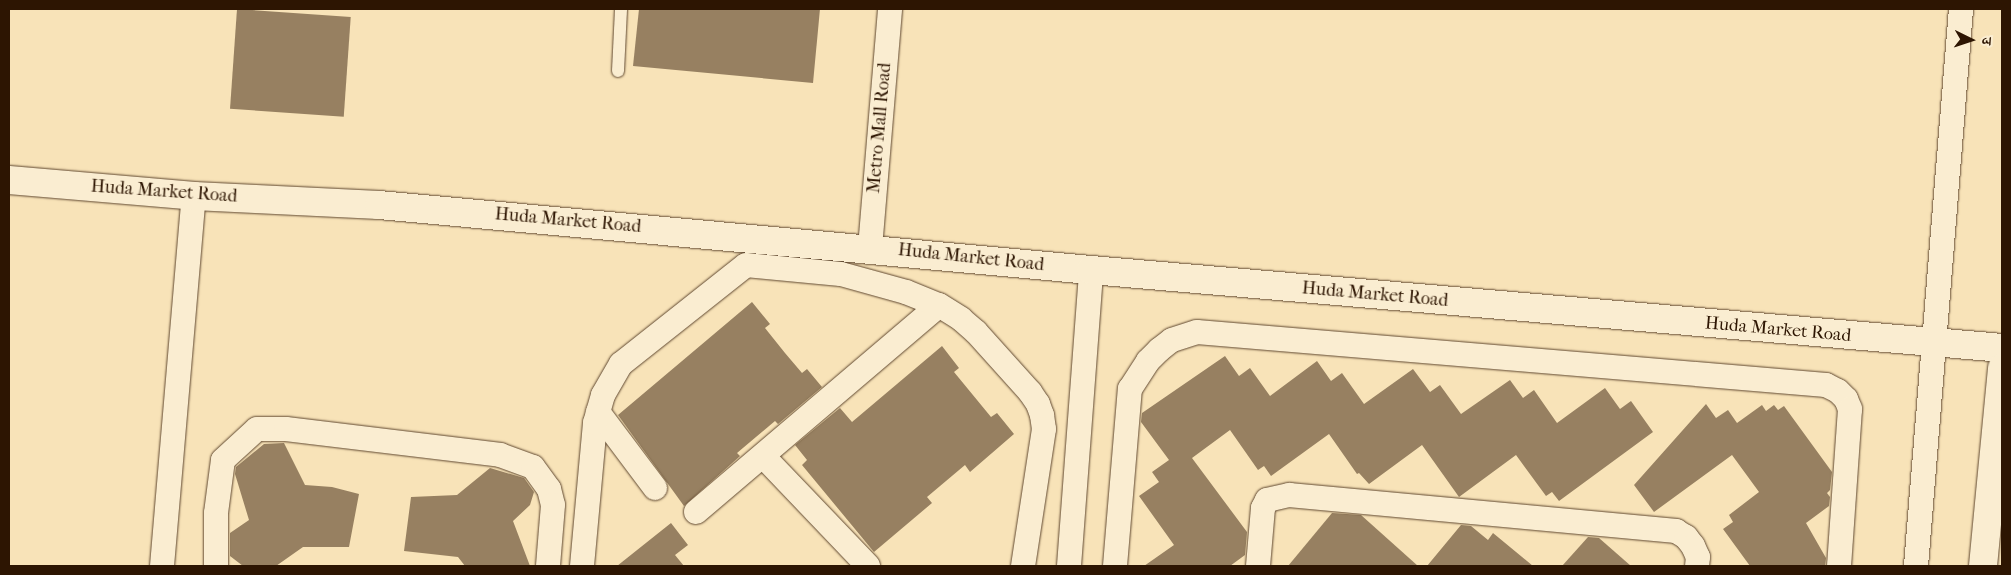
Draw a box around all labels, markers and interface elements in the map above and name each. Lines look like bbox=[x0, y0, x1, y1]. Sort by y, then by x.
north arrow bbox=[1946, 15, 1996, 65]
text: उ bbox=[1978, 37, 1995, 45]
street label: Metro Mall Road bbox=[864, 62, 896, 194]
street label: Huda Market Road bbox=[90, 176, 238, 208]
street label: Huda Market Road bbox=[494, 204, 642, 238]
street label: Huda Market Road bbox=[897, 240, 1045, 276]
street label: Huda Market Road bbox=[1301, 278, 1449, 312]
street label: Huda Market Road bbox=[1704, 313, 1852, 347]

